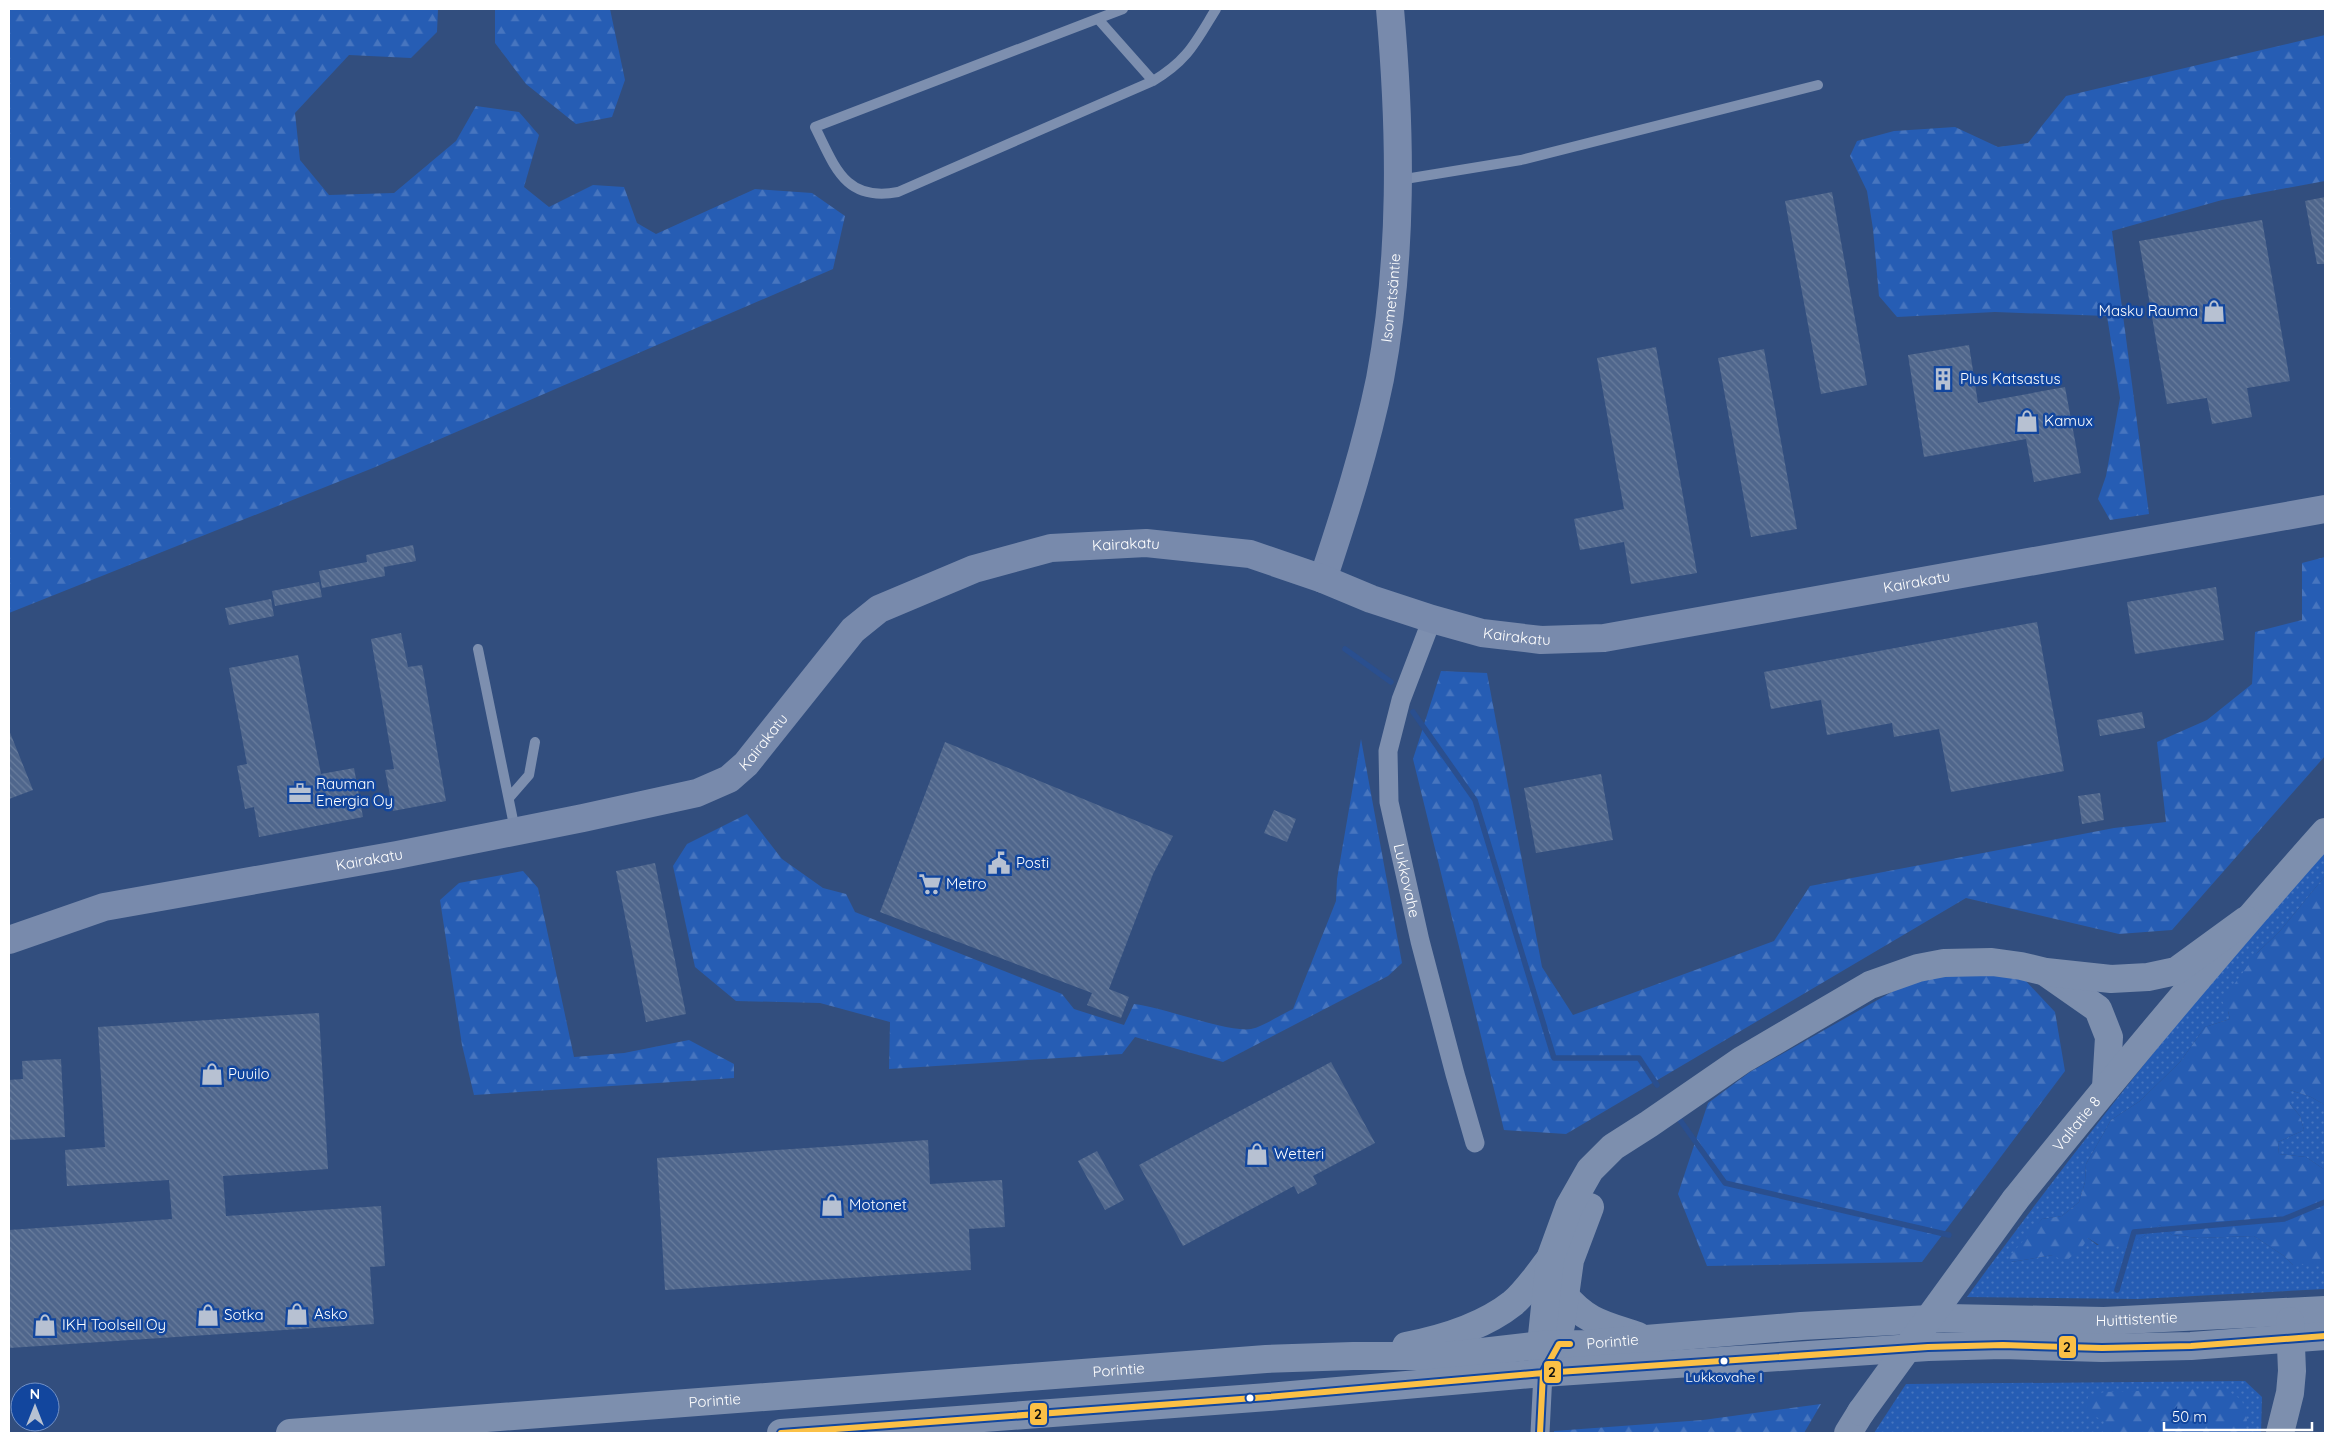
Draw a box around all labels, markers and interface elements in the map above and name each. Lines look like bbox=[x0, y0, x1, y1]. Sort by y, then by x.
street label: Isometsäntie bbox=[1376, 253, 1404, 343]
shop icon: Masku Rauma bbox=[2201, 298, 2227, 324]
place label: Masku Rauma bbox=[2099, 301, 2198, 320]
building icon: Plus Katsastus bbox=[1930, 366, 1956, 392]
place label: Plus Katsastus bbox=[1960, 369, 2061, 388]
shop icon: Kamux bbox=[2014, 408, 2040, 434]
place label: Kamux bbox=[2044, 411, 2093, 430]
street label: Kairakatu bbox=[1092, 533, 1161, 555]
street label: Kairakatu bbox=[1882, 566, 1952, 597]
street label: Kairakatu bbox=[1482, 623, 1551, 649]
street label: Kairakatu bbox=[735, 709, 792, 775]
place label: Rauman Energia Oy bbox=[316, 774, 393, 810]
office icon: Rauman Energia Oy bbox=[287, 780, 313, 806]
street label: Lukkovahe bbox=[1390, 842, 1424, 919]
street label: Kairakatu bbox=[334, 844, 404, 875]
public building icon: Posti bbox=[986, 850, 1012, 876]
place label: Posti bbox=[1016, 853, 1049, 872]
supermarket icon: Metro bbox=[917, 871, 943, 897]
place label: Metro bbox=[946, 874, 986, 893]
shop icon: Puuilo bbox=[199, 1061, 225, 1087]
place label: Puuilo bbox=[228, 1064, 270, 1083]
street label: Valtatie 8 bbox=[2048, 1092, 2105, 1155]
shop icon: Wetteri bbox=[1244, 1141, 1270, 1167]
place label: Wetteri bbox=[1274, 1144, 1324, 1163]
shop icon: Motonet bbox=[819, 1192, 845, 1218]
place label: Motonet bbox=[849, 1195, 907, 1214]
shop icon: Asko bbox=[284, 1301, 310, 1327]
shop icon: Sotka bbox=[195, 1302, 221, 1328]
place label: Asko bbox=[314, 1304, 348, 1323]
place label: Sotka bbox=[224, 1305, 264, 1324]
street label: Huittistentie bbox=[2095, 1307, 2178, 1330]
shop icon: IKH Toolsell Oy bbox=[32, 1312, 58, 1338]
place label: IKH Toolsell Oy bbox=[62, 1315, 166, 1334]
street label: Porintie bbox=[1585, 1330, 1639, 1353]
line badge: 2 bbox=[2058, 1335, 2077, 1359]
text: 2 bbox=[2063, 1338, 2071, 1356]
marker: Lukkovahe I bbox=[1719, 1356, 1729, 1366]
street label: Porintie bbox=[1092, 1358, 1145, 1381]
line badge: 2 bbox=[1543, 1360, 1562, 1384]
text: 2 bbox=[1548, 1363, 1556, 1381]
place label: Lukkovahe I bbox=[1685, 1368, 1763, 1386]
north arrow bbox=[10, 1382, 60, 1432]
text: N bbox=[30, 1385, 40, 1403]
street label: Porintie bbox=[688, 1389, 742, 1412]
unlabelled marker bbox=[1245, 1393, 1255, 1403]
scale bar bbox=[2164, 1400, 2312, 1432]
line badge: 2 bbox=[1029, 1402, 1048, 1426]
text: 2 bbox=[1034, 1405, 1042, 1423]
text: 50 m bbox=[2172, 1407, 2207, 1426]

